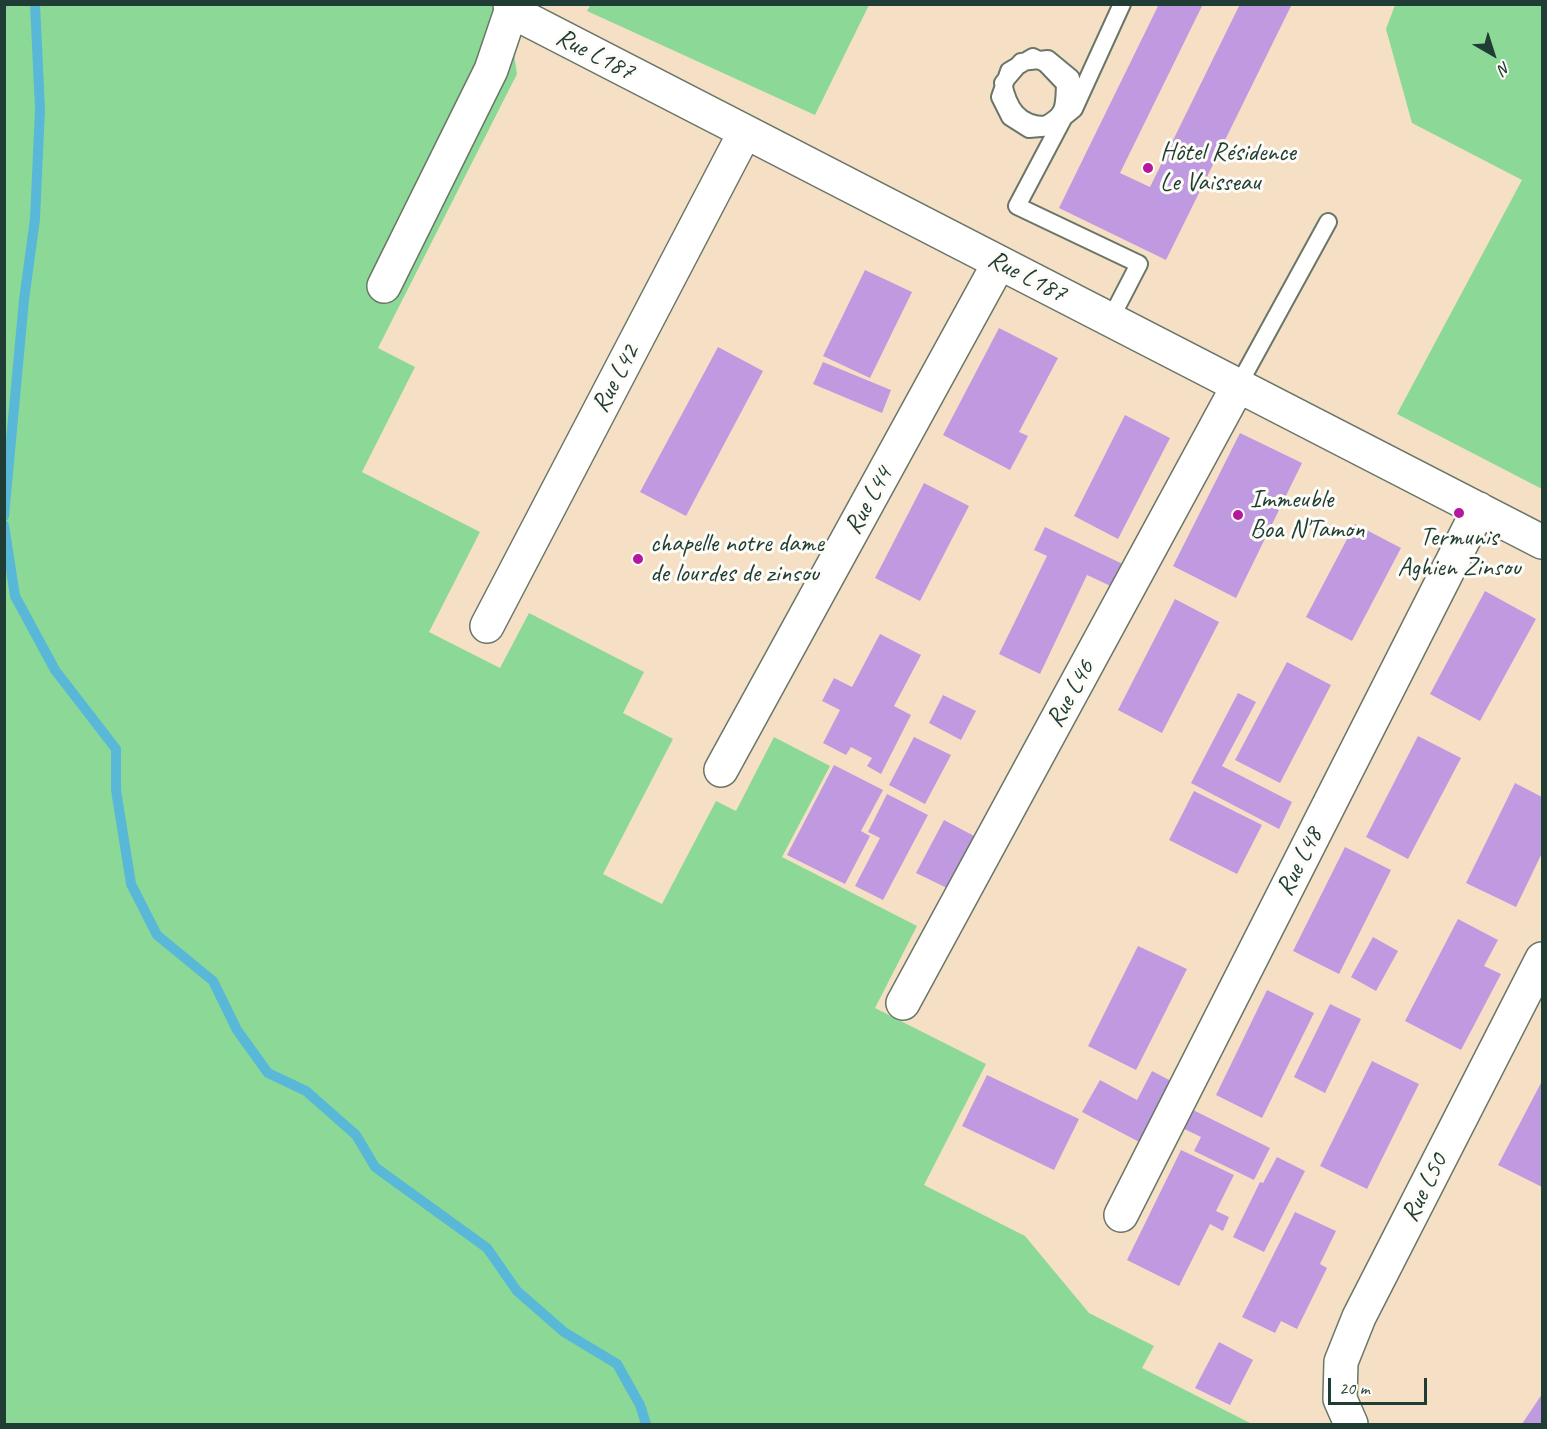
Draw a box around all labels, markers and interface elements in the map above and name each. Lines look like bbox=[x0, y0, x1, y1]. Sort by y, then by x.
street label: Rue L187 bbox=[551, 22, 639, 88]
north arrow bbox=[1463, 24, 1523, 84]
text: N bbox=[1494, 57, 1514, 79]
place label: Hôtel Résidence Le Vaisseau bbox=[1160, 137, 1296, 198]
marker: Hôtel Résidence Le Vaisseau bbox=[1141, 161, 1155, 175]
street label: Rue L187 bbox=[983, 244, 1071, 310]
street label: Rue L42 bbox=[585, 340, 647, 418]
street label: Rue L44 bbox=[838, 462, 900, 540]
place label: Immeuble Boa N'Tamon bbox=[1250, 484, 1364, 546]
marker: Termunis Aghien Zinsou bbox=[1452, 506, 1466, 520]
marker: Immeuble Boa N'Tamon bbox=[1231, 508, 1245, 522]
place label: Termunis Aghien Zinsou bbox=[1397, 522, 1521, 584]
place label: chapelle notre dame de lourdes de zinsou bbox=[650, 528, 824, 590]
marker: chapelle notre dame de lourdes de zinsou bbox=[631, 552, 645, 566]
street label: Rue L46 bbox=[1040, 655, 1102, 733]
street label: Rue L48 bbox=[1270, 823, 1330, 901]
street label: Rue L50 bbox=[1395, 1149, 1455, 1227]
scale bar bbox=[1331, 1366, 1430, 1404]
text: 20 m bbox=[1339, 1377, 1370, 1399]

